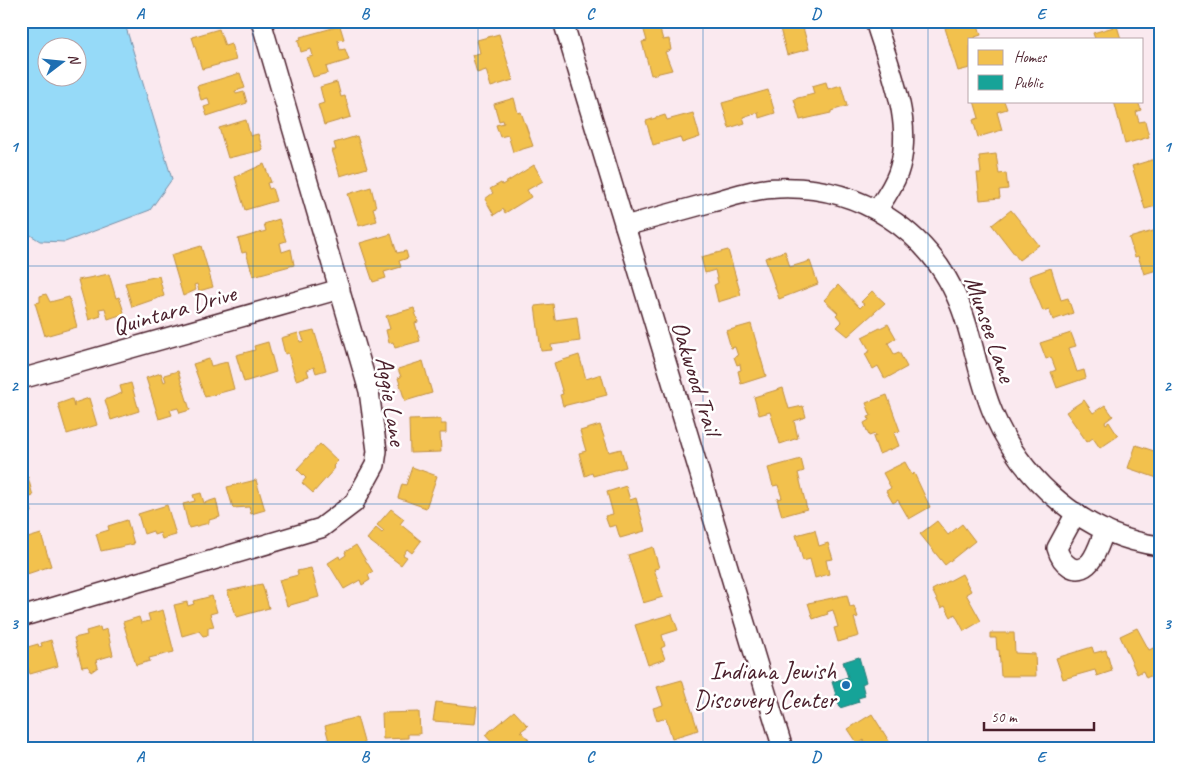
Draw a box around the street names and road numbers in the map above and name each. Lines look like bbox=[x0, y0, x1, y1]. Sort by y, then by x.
street label: Munsee Lane bbox=[957, 272, 1024, 388]
street label: Quintara Drive bbox=[109, 277, 241, 343]
street label: Oakwood Trail bbox=[664, 317, 730, 443]
street label: Aggie Lane bbox=[368, 354, 414, 450]

